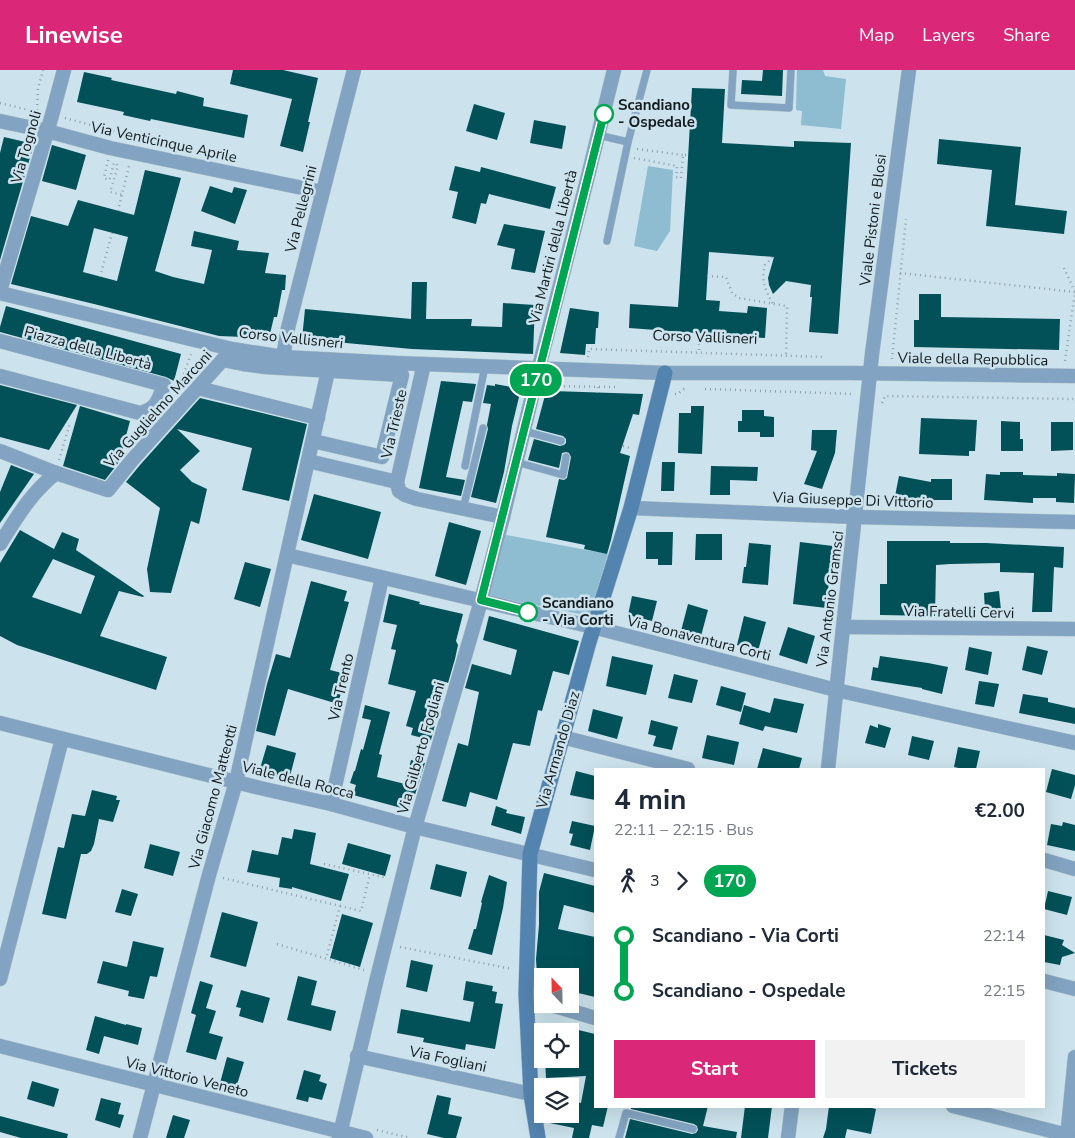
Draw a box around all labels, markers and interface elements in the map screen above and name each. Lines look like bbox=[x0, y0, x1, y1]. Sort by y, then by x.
text: Linewise bbox=[25, 19, 123, 51]
text: Map bbox=[859, 23, 894, 47]
text: Layers bbox=[922, 23, 975, 47]
text: Share bbox=[1003, 23, 1050, 47]
place label: Scandiano - Ospedale bbox=[618, 95, 695, 132]
marker: Scandiano - Ospedale bbox=[594, 104, 614, 124]
street label: Via Tognoli bbox=[6, 108, 46, 187]
street label: Via Venticinque Aprile bbox=[88, 117, 239, 167]
street label: Viale Pistoni e Blosi bbox=[855, 153, 891, 288]
street label: Via Pellegrini bbox=[280, 163, 321, 256]
street label: Via Martiri della Libertà bbox=[524, 168, 582, 327]
street label: Piazza della Libertà bbox=[22, 321, 154, 375]
street label: Corso Vallisneri bbox=[238, 323, 344, 353]
street label: Corso Vallisneri bbox=[652, 325, 758, 349]
street label: Via Guglielmo Marconi bbox=[99, 346, 216, 473]
street label: Viale della Repubblica bbox=[897, 348, 1048, 370]
line badge: 170 bbox=[507, 364, 565, 396]
text: 170 bbox=[520, 368, 552, 392]
street label: Via Trieste bbox=[376, 387, 412, 462]
street label: Via Giuseppe Di Vittorio bbox=[771, 487, 934, 513]
street label: Via Antonio Gramsci bbox=[812, 530, 848, 669]
place label: Scandiano - Via Corti bbox=[542, 593, 614, 630]
street label: Via Fratelli Cervi bbox=[902, 601, 1015, 623]
marker: Scandiano - Via Corti bbox=[518, 602, 538, 622]
street label: Via Bonaventura Corti bbox=[624, 610, 773, 666]
street label: Via Trento bbox=[323, 651, 358, 724]
street label: Via Gilberto Fogliani bbox=[392, 679, 450, 818]
street label: Via Armando Diaz bbox=[531, 689, 584, 812]
street label: Via Giacomo Matteotti bbox=[184, 722, 242, 873]
street label: Viale della Rocca bbox=[239, 756, 356, 804]
text: 4 min bbox=[614, 781, 686, 819]
text: €2.00 bbox=[975, 798, 1025, 824]
text: 22:11 – 22:15 · Bus bbox=[614, 819, 754, 841]
icon: walk bbox=[614, 867, 642, 895]
icon: forward bbox=[668, 867, 696, 895]
text: 170 bbox=[714, 869, 746, 893]
text: 3 bbox=[650, 870, 660, 892]
text: Scandiano - Via Corti bbox=[652, 923, 839, 949]
text: 22:14 bbox=[983, 925, 1025, 947]
north arrow bbox=[534, 968, 579, 1012]
map controls bbox=[534, 968, 579, 1123]
text: Scandiano - Ospedale bbox=[652, 978, 846, 1004]
text: 22:15 bbox=[983, 980, 1025, 1002]
button: locate bbox=[534, 1023, 579, 1068]
button: Start bbox=[614, 1040, 815, 1098]
button: Tickets bbox=[825, 1040, 1025, 1098]
street label: Via Fogliani bbox=[407, 1041, 489, 1077]
street label: Via Vittorio Veneto bbox=[122, 1052, 251, 1102]
button: layers bbox=[534, 1078, 579, 1123]

